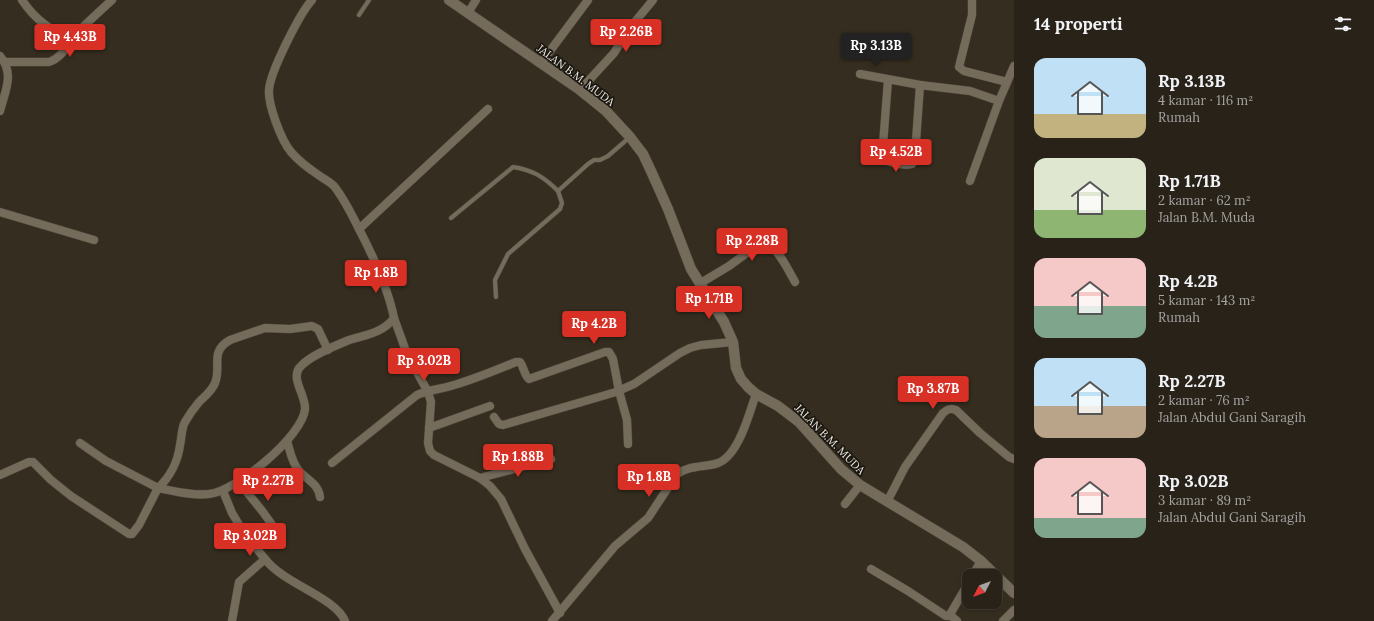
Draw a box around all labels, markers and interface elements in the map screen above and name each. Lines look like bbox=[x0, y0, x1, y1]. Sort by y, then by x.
text: 14 properti bbox=[1034, 13, 1123, 35]
icon: filters bbox=[1332, 13, 1354, 35]
pin: Rp 2.26B bbox=[585, 19, 667, 53]
text: Rp 2.26B bbox=[599, 23, 653, 40]
pin: Rp 4.43B bbox=[29, 24, 111, 58]
text: Rp 4.43B bbox=[43, 28, 97, 45]
pin: Rp 3.13B bbox=[835, 33, 917, 67]
text: Rp 3.13B bbox=[850, 37, 902, 54]
street label: JALAN B.M. MUDA bbox=[533, 41, 619, 110]
text: Rp 3.13B bbox=[1158, 70, 1225, 92]
icon: home bbox=[1066, 74, 1114, 122]
text: 4 kamar · 116 m² bbox=[1158, 92, 1253, 109]
text: Rumah bbox=[1158, 109, 1200, 126]
pin: Rp 4.52B bbox=[855, 139, 937, 173]
text: Rp 4.52B bbox=[870, 143, 922, 160]
text: Rp 1.71B bbox=[1158, 170, 1221, 192]
icon: home bbox=[1066, 174, 1114, 222]
text: 2 kamar · 62 m² bbox=[1158, 192, 1251, 209]
text: Jalan B.M. Muda bbox=[1158, 209, 1255, 226]
pin: Rp 2.28B bbox=[711, 228, 793, 262]
text: Rp 2.28B bbox=[726, 232, 779, 249]
pin: Rp 1.8B bbox=[339, 260, 413, 294]
text: Rp 1.8B bbox=[354, 264, 398, 281]
text: Rp 4.2B bbox=[1158, 270, 1218, 292]
icon: home bbox=[1066, 274, 1114, 322]
pin: Rp 1.71B bbox=[668, 286, 750, 320]
text: Rp 1.71B bbox=[685, 290, 733, 307]
text: 5 kamar · 143 m² bbox=[1158, 292, 1255, 309]
text: Rumah bbox=[1158, 309, 1200, 326]
pin: Rp 4.2B bbox=[557, 311, 631, 345]
text: Rp 4.2B bbox=[571, 315, 617, 332]
pin: Rp 3.02B bbox=[383, 348, 465, 382]
text: Rp 3.02B bbox=[397, 352, 451, 369]
text: Rp 2.27B bbox=[1158, 370, 1226, 392]
icon: home bbox=[1066, 374, 1114, 422]
pin: Rp 3.87B bbox=[892, 376, 974, 410]
text: Rp 3.87B bbox=[907, 380, 959, 397]
text: 2 kamar · 76 m² bbox=[1158, 392, 1250, 409]
street label: JALAN B.M. MUDA bbox=[791, 400, 869, 478]
text: Jalan Abdul Gani Saragih bbox=[1158, 409, 1306, 426]
pin: Rp 1.88B bbox=[477, 444, 559, 478]
text: Rp 1.88B bbox=[492, 448, 544, 465]
pin: Rp 1.8B bbox=[612, 464, 686, 498]
pin: Rp 2.27B bbox=[227, 468, 309, 502]
text: Rp 1.8B bbox=[627, 468, 671, 485]
text: Rp 3.02B bbox=[1158, 470, 1229, 492]
text: Rp 2.27B bbox=[242, 472, 294, 489]
icon: home bbox=[1066, 474, 1114, 522]
text: 3 kamar · 89 m² bbox=[1158, 492, 1251, 509]
text: Jalan Abdul Gani Saragih bbox=[1158, 509, 1306, 526]
pin: Rp 3.02B bbox=[209, 523, 291, 557]
text: Rp 3.02B bbox=[223, 527, 277, 544]
north arrow bbox=[962, 569, 1002, 609]
map controls bbox=[962, 569, 1002, 609]

